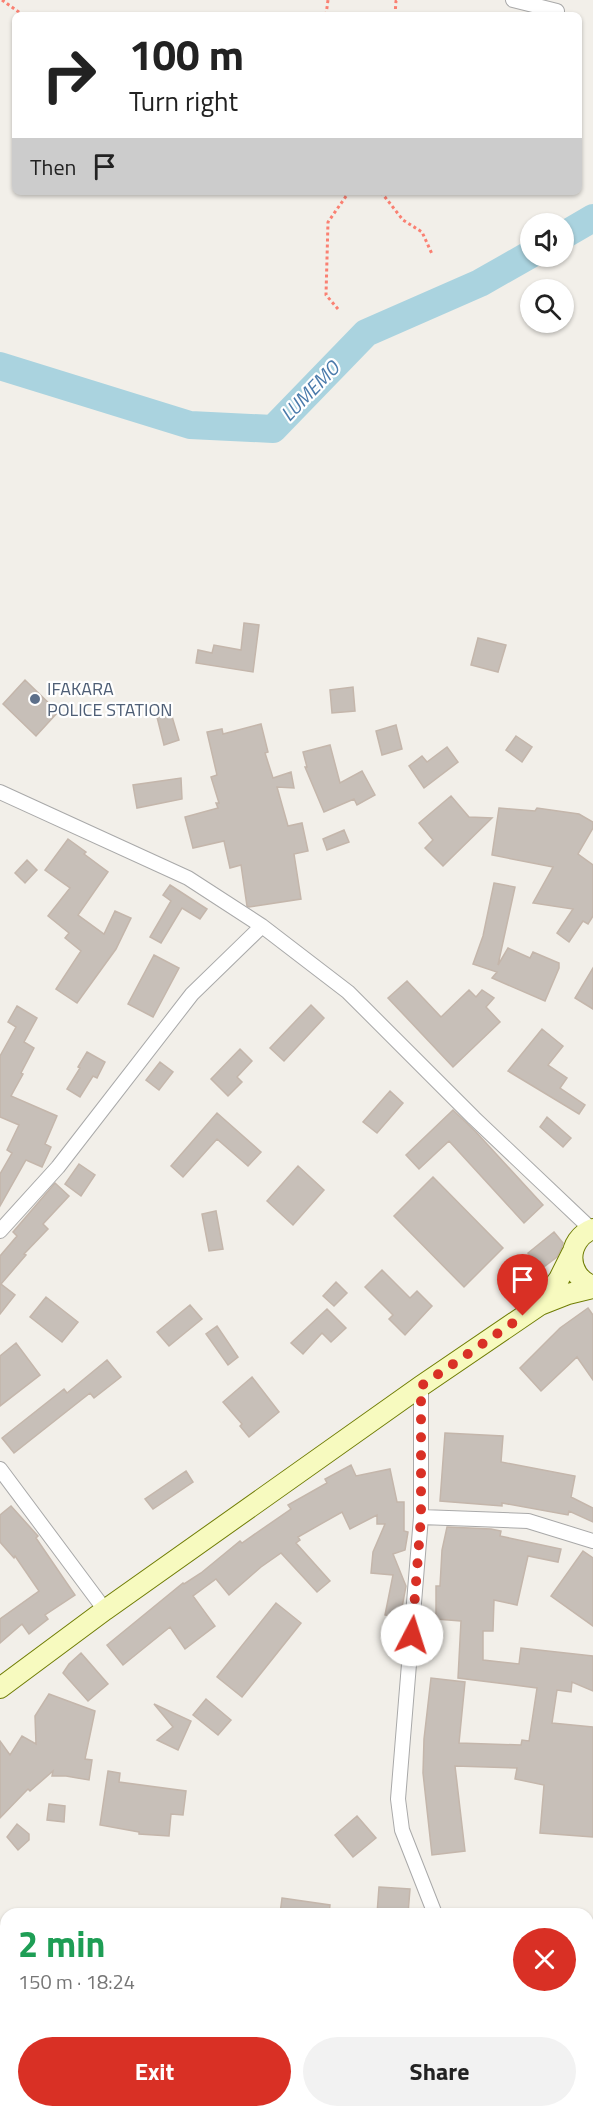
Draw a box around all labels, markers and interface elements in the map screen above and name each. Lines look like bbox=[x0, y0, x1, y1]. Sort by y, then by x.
text: 100 m bbox=[129, 22, 244, 86]
icon: right bbox=[30, 36, 108, 114]
text: Turn right bbox=[129, 80, 238, 121]
text: Then bbox=[30, 150, 76, 184]
icon: arrive bbox=[88, 150, 121, 183]
map controls bbox=[520, 213, 574, 333]
button: sound bbox=[520, 213, 574, 267]
button: search bbox=[520, 279, 574, 333]
water label: LUMEMO bbox=[273, 352, 348, 428]
place label: IFAKARA POLICE STATION bbox=[47, 675, 173, 723]
marker: IFAKARA POLICE STATION bbox=[28, 692, 42, 706]
pin bbox=[497, 1254, 548, 1316]
icon: arrive bbox=[506, 1263, 539, 1296]
position arrow bbox=[380, 1603, 444, 1667]
text: 2 min bbox=[18, 1916, 105, 1971]
button: close bbox=[513, 1928, 576, 1991]
text: 150 m · 18:24 bbox=[18, 1966, 135, 1997]
button: Exit bbox=[18, 2037, 291, 2106]
button: Share bbox=[303, 2037, 576, 2106]

